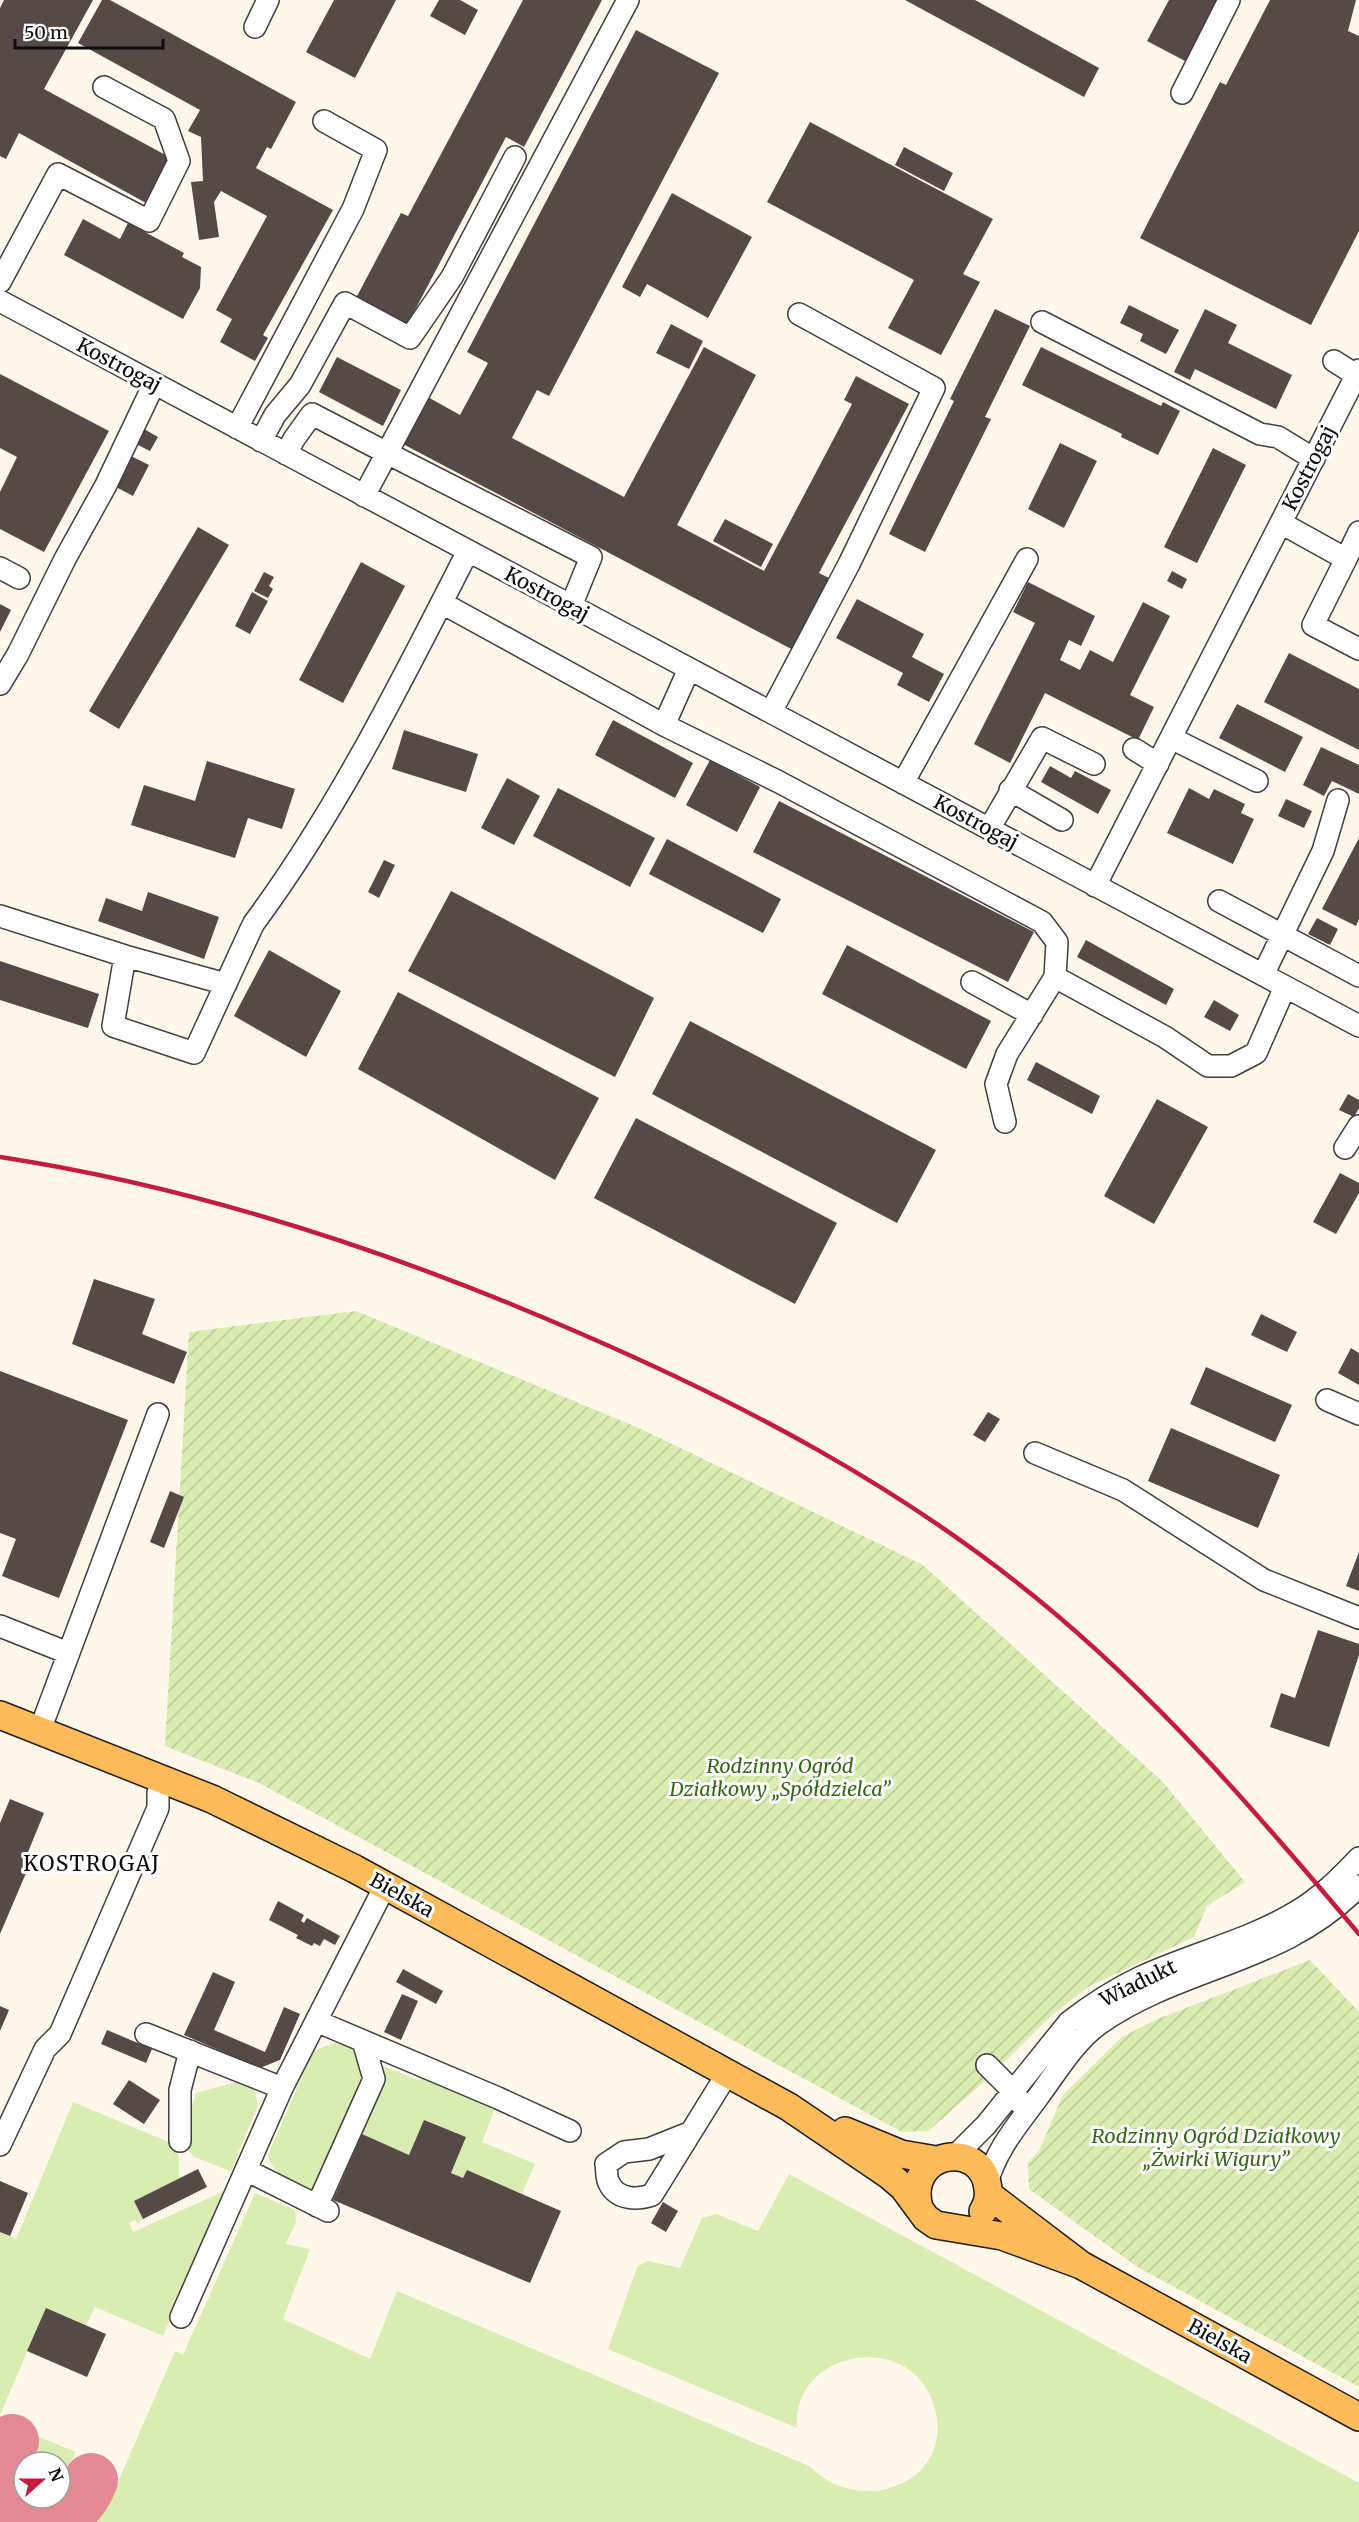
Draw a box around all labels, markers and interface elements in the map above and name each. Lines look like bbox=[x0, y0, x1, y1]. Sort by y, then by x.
scale bar bbox=[15, 12, 164, 50]
text: 50 m bbox=[24, 21, 68, 44]
street label: Kostrogaj bbox=[73, 332, 166, 397]
street label: Kostrogaj bbox=[1276, 421, 1341, 515]
street label: Kostrogaj bbox=[501, 561, 594, 626]
street label: Kostrogaj bbox=[930, 789, 1023, 854]
park label: Rodzinny Ogród Działkowy „Spółdzielca” bbox=[668, 1753, 891, 1801]
district label: KOSTROGAJ bbox=[23, 1850, 161, 1877]
street label: Bielska bbox=[366, 1867, 439, 1922]
street label: Wiadukt bbox=[1095, 1953, 1180, 2012]
park label: Rodzinny Ogród Działkowy „Żwirki Wigury” bbox=[1091, 2123, 1341, 2171]
street label: Bielska bbox=[1184, 2313, 1257, 2368]
north arrow bbox=[12, 2450, 72, 2510]
text: N bbox=[44, 2465, 68, 2484]

